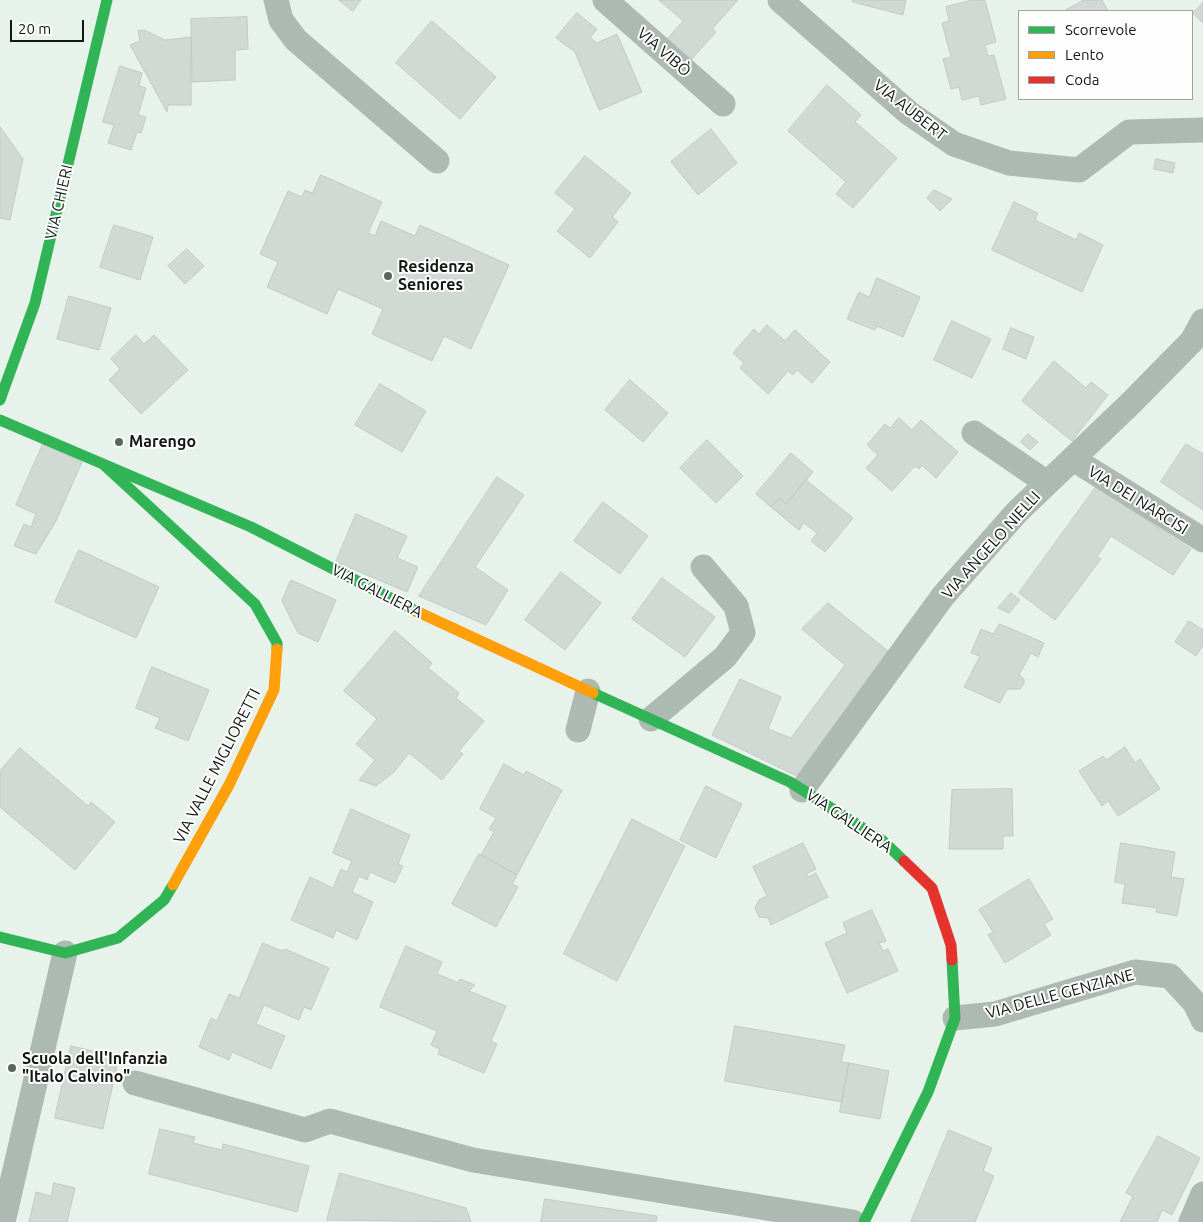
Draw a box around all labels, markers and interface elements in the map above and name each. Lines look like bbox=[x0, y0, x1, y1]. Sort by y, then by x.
scale bar bbox=[12, 10, 86, 42]
legend bbox=[1018, 10, 1193, 100]
text: 20 m bbox=[18, 20, 51, 37]
text: Scorrevole bbox=[1065, 21, 1136, 38]
street label: VIA VIBÒ bbox=[633, 23, 695, 81]
text: Lento bbox=[1065, 46, 1104, 63]
text: Coda bbox=[1065, 71, 1099, 88]
street label: VIA AUBERT bbox=[870, 75, 950, 145]
street label: VIA CHIERI bbox=[41, 163, 77, 241]
place label: Residenza Seniores bbox=[398, 257, 474, 295]
marker: Residenza Seniores bbox=[382, 270, 394, 282]
place label: Marengo bbox=[129, 432, 196, 452]
marker: Marengo bbox=[113, 436, 125, 448]
street label: VIA DEI NARCISI bbox=[1084, 462, 1192, 538]
street label: VIA ANGELO NIELLI bbox=[938, 487, 1044, 603]
street label: VIA GALLIERA bbox=[328, 560, 426, 622]
street label: VIA VALLE MIGLIORETTI bbox=[170, 685, 264, 847]
street label: VIA GALLIERA bbox=[802, 785, 896, 857]
street label: VIA DELLE GENZIANE bbox=[984, 965, 1136, 1023]
place label: Scuola dell'Infanzia "Italo Calvino" bbox=[22, 1049, 168, 1087]
marker: Scuola dell'Infanzia "Italo Calvino" bbox=[6, 1062, 18, 1074]

